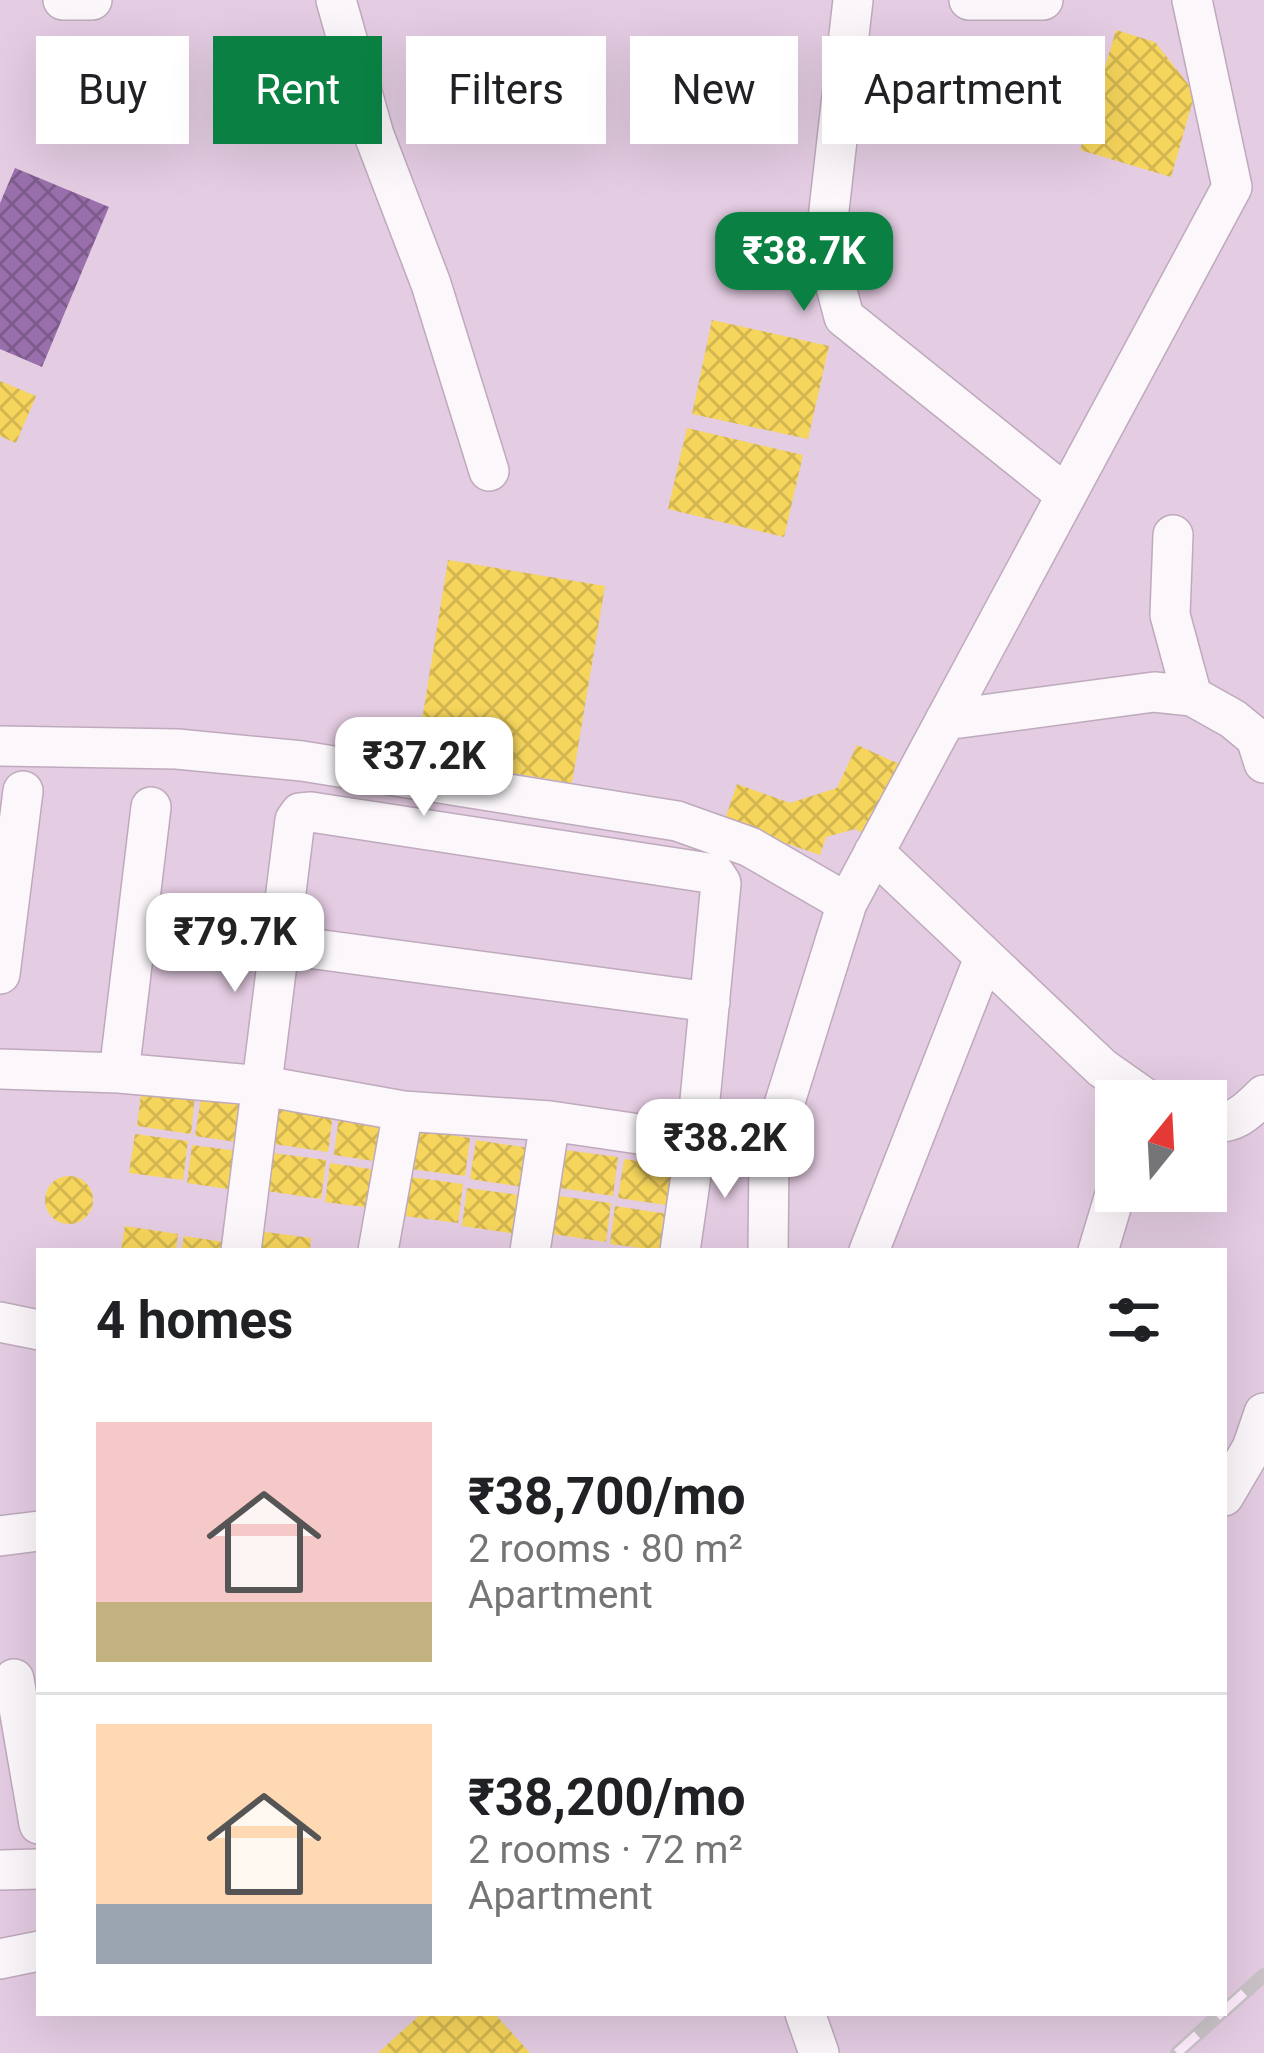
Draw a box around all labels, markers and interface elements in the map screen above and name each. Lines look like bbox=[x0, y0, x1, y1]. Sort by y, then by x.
chip: Buy bbox=[36, 36, 189, 144]
chip: Rent bbox=[213, 36, 382, 144]
chip: Filters bbox=[406, 36, 606, 144]
chip: New bbox=[630, 36, 798, 144]
chip: Apartment bbox=[822, 36, 1105, 144]
pin: ₹38.7K bbox=[706, 212, 902, 314]
text: ₹38.7K bbox=[742, 228, 866, 274]
pin: ₹37.2K bbox=[326, 717, 522, 819]
text: ₹37.2K bbox=[362, 733, 486, 779]
pin: ₹79.7K bbox=[137, 893, 333, 995]
text: ₹79.7K bbox=[173, 909, 297, 955]
north arrow bbox=[1095, 1080, 1227, 1212]
map controls bbox=[1095, 1080, 1227, 1212]
pin: ₹38.2K bbox=[627, 1099, 823, 1201]
text: ₹38.2K bbox=[663, 1115, 787, 1161]
icon: filters bbox=[1101, 1287, 1167, 1353]
text: 4 homes bbox=[96, 1291, 293, 1350]
text: ₹38,700/mo bbox=[468, 1467, 746, 1526]
icon: home bbox=[192, 1470, 336, 1614]
text: 2 rooms · 80 m² bbox=[468, 1526, 743, 1572]
text: Apartment bbox=[468, 1572, 653, 1618]
text: ₹38,200/mo bbox=[468, 1768, 746, 1827]
icon: home bbox=[192, 1772, 336, 1916]
text: 2 rooms · 72 m² bbox=[468, 1827, 743, 1873]
text: Apartment bbox=[468, 1873, 653, 1919]

